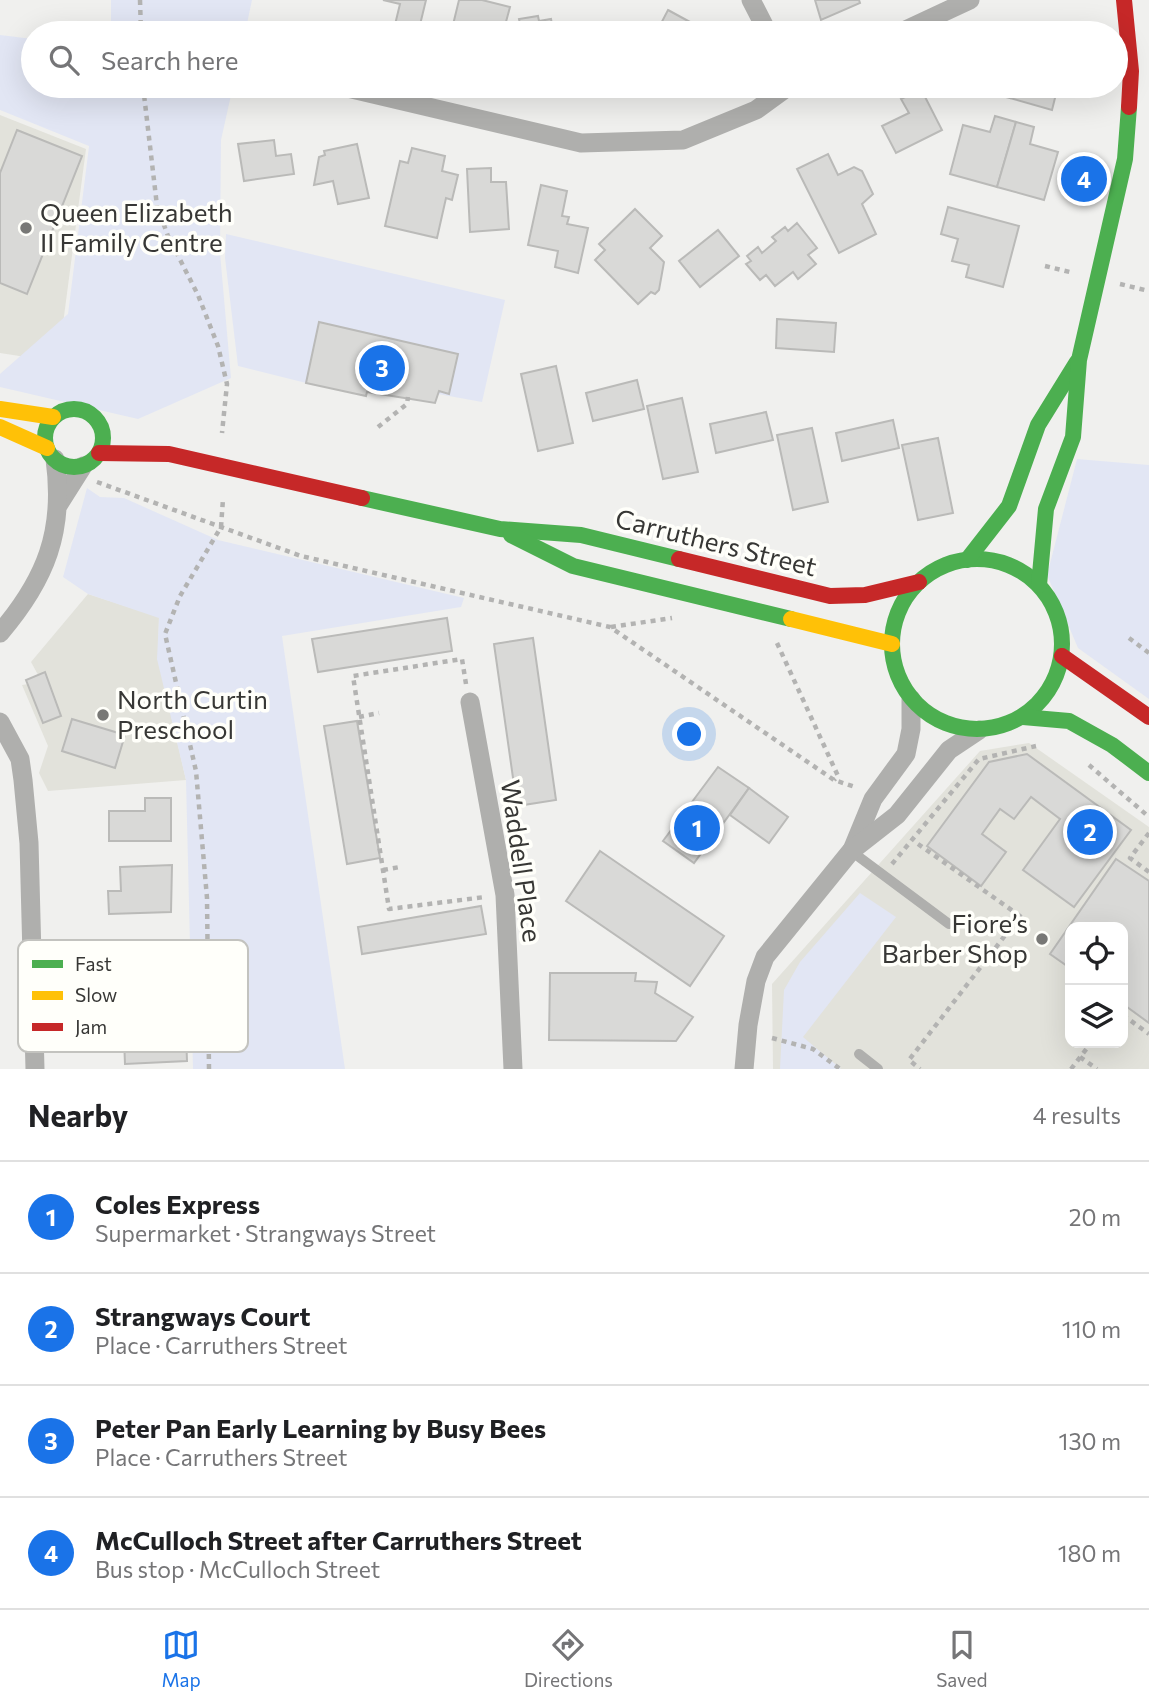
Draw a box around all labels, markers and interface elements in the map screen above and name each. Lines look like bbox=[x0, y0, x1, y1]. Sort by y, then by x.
search box bbox=[21, 21, 1128, 98]
icon: search bbox=[45, 41, 83, 79]
text: Search here bbox=[101, 44, 239, 75]
pin: 4 bbox=[1061, 153, 1107, 205]
place label: Queen Elizabeth II Family Centre bbox=[40, 196, 233, 257]
marker: Queen Elizabeth II Family Centre bbox=[18, 220, 34, 236]
pin: 3 bbox=[359, 342, 405, 394]
street label: Carruthers Street bbox=[613, 502, 820, 582]
place label: North Curtin Preschool bbox=[117, 683, 268, 744]
marker: North Curtin Preschool bbox=[95, 707, 111, 723]
your location bbox=[672, 717, 706, 751]
street label: Waddell Place bbox=[496, 778, 549, 944]
pin: 1 bbox=[674, 802, 720, 854]
pin: 2 bbox=[1067, 806, 1113, 858]
place label: Fiore’s Barber Shop bbox=[882, 907, 1028, 968]
map controls bbox=[1065, 922, 1128, 1048]
button: locate bbox=[1065, 922, 1128, 985]
marker: Fiore’s Barber Shop bbox=[1034, 931, 1050, 947]
legend bbox=[18, 940, 248, 1052]
text: Fast bbox=[75, 952, 112, 975]
text: Slow bbox=[75, 983, 117, 1006]
button: layers bbox=[1065, 985, 1128, 1048]
text: Jam bbox=[75, 1015, 107, 1038]
text: Nearby bbox=[28, 1096, 128, 1133]
text: 4 results bbox=[1033, 1101, 1121, 1129]
text: Coles Express bbox=[95, 1188, 260, 1219]
text: 1 bbox=[46, 1203, 56, 1231]
text: 20 m bbox=[1069, 1203, 1121, 1231]
text: Supermarket · Strangways Street bbox=[95, 1219, 436, 1247]
text: Strangways Court bbox=[95, 1300, 310, 1331]
text: 2 bbox=[44, 1315, 58, 1343]
text: 110 m bbox=[1062, 1315, 1121, 1343]
text: Place · Carruthers Street bbox=[95, 1331, 347, 1359]
text: Peter Pan Early Learning by Busy Bees bbox=[95, 1412, 546, 1443]
text: 3 bbox=[44, 1427, 58, 1455]
text: 130 m bbox=[1059, 1427, 1121, 1455]
text: Place · Carruthers Street bbox=[95, 1443, 347, 1471]
text: McCulloch Street after Carruthers Street bbox=[95, 1524, 582, 1555]
text: 4 bbox=[44, 1539, 58, 1567]
text: 180 m bbox=[1058, 1539, 1121, 1567]
text: Bus stop · McCulloch Street bbox=[95, 1555, 380, 1583]
tab: Map bbox=[162, 1626, 201, 1691]
tab: Directions bbox=[524, 1626, 613, 1691]
tab: Saved bbox=[936, 1626, 987, 1691]

